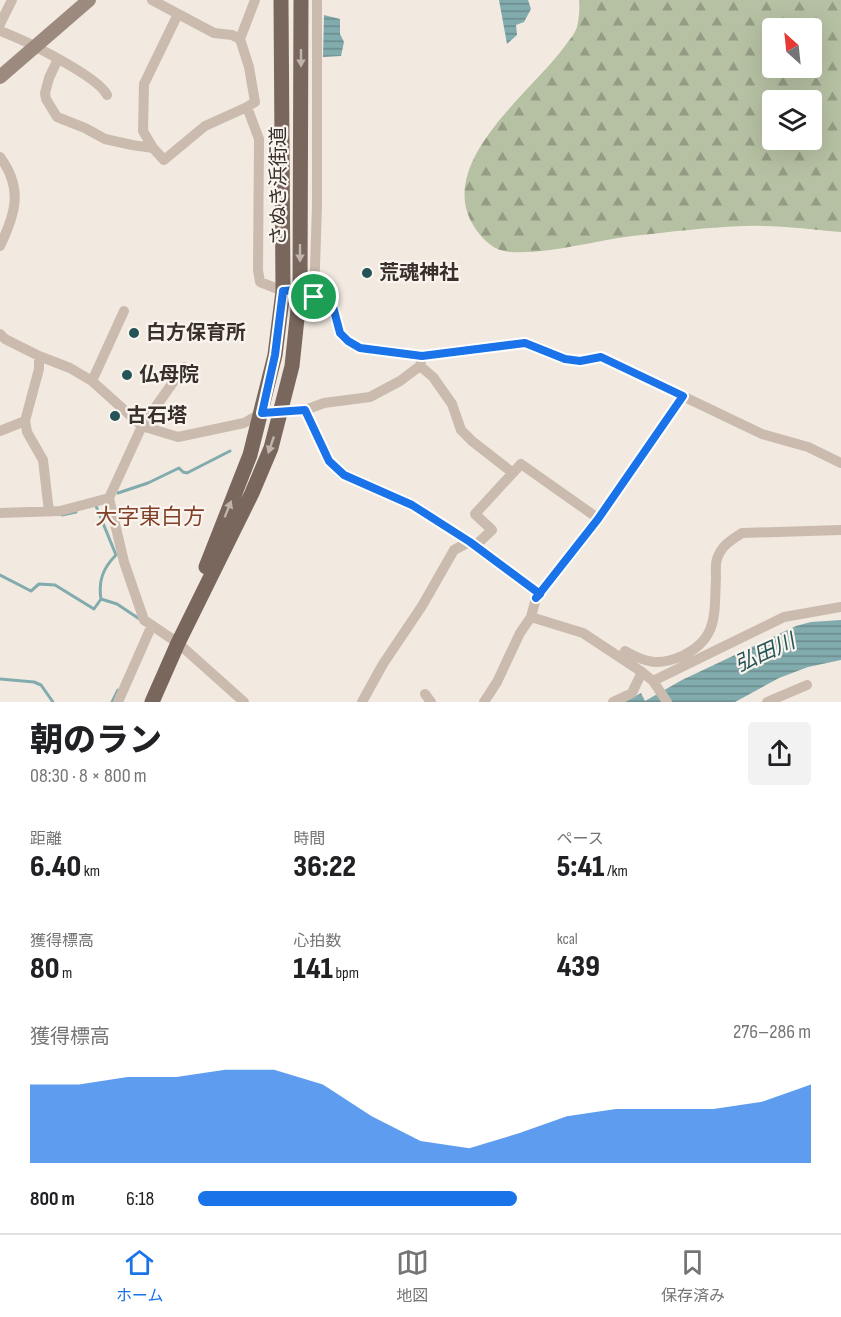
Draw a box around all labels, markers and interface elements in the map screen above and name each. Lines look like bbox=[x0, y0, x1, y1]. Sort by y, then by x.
north arrow bbox=[762, 18, 822, 78]
map controls bbox=[762, 18, 822, 150]
one-way arrow bbox=[296, 49, 306, 68]
button: layers bbox=[762, 90, 822, 150]
street label: さぬき浜街道 bbox=[267, 126, 291, 246]
one-way arrow bbox=[295, 244, 305, 263]
place label: 荒魂神社 bbox=[379, 261, 459, 285]
marker: 荒魂神社 bbox=[360, 266, 374, 280]
pin bbox=[288, 271, 339, 322]
icon: arrive bbox=[297, 280, 330, 313]
place label: 白方保育所 bbox=[146, 321, 246, 345]
marker: 白方保育所 bbox=[127, 326, 141, 340]
place label: 仏母院 bbox=[139, 363, 199, 387]
marker: 仏母院 bbox=[120, 368, 134, 382]
place label: 古石塔 bbox=[127, 404, 187, 428]
marker: 古石塔 bbox=[108, 409, 122, 423]
one-way arrow bbox=[265, 436, 275, 454]
one-way arrow bbox=[223, 500, 233, 518]
district label: 大字東白方 bbox=[95, 504, 205, 531]
water label: 弘田川 bbox=[731, 628, 801, 677]
text: 朝のラン bbox=[30, 721, 162, 761]
button: share bbox=[748, 722, 811, 785]
text: 08:30 · 8 × 800 m bbox=[30, 764, 147, 788]
text: 距離 bbox=[30, 830, 62, 849]
text: 時間 bbox=[293, 830, 325, 849]
text: ペース bbox=[557, 830, 604, 849]
text: 6.40 bbox=[30, 849, 81, 885]
text: 36:22 bbox=[293, 849, 356, 885]
text: 5:41 bbox=[557, 849, 604, 885]
text: km bbox=[81, 862, 100, 881]
text: /km bbox=[604, 862, 628, 881]
text: kcal bbox=[557, 930, 578, 949]
text: 獲得標高 bbox=[30, 932, 94, 951]
text: 心拍数 bbox=[293, 932, 341, 951]
text: 439 bbox=[557, 949, 600, 985]
text: 80 bbox=[30, 951, 59, 987]
text: 141 bbox=[293, 951, 333, 987]
text: m bbox=[59, 964, 72, 983]
text: bpm bbox=[333, 964, 359, 983]
text: 276–286 m bbox=[733, 1020, 811, 1044]
text: 獲得標高 bbox=[30, 1025, 110, 1049]
text: 800 m bbox=[30, 1187, 75, 1211]
text: 6:18 bbox=[126, 1187, 154, 1211]
tab: ホーム bbox=[116, 1246, 164, 1306]
tab: 地図 bbox=[396, 1246, 429, 1306]
tab: 保存済み bbox=[661, 1246, 725, 1306]

